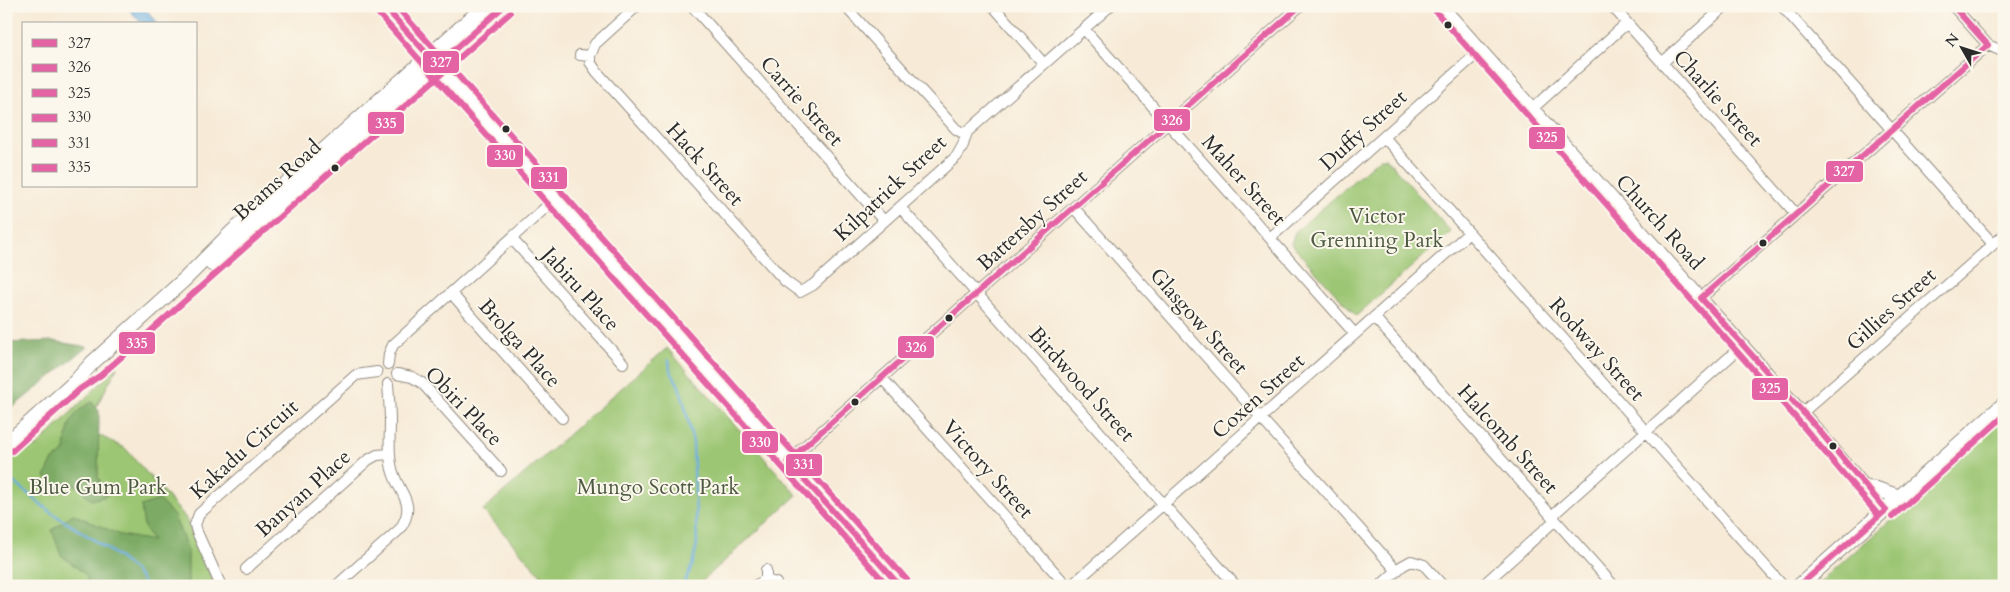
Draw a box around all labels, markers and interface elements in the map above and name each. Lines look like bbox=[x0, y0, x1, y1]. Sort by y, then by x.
unlabelled marker bbox=[1443, 20, 1453, 30]
legend bbox=[22, 22, 198, 188]
north arrow bbox=[1938, 22, 1988, 72]
text: N bbox=[1941, 29, 1963, 51]
text: 327 bbox=[68, 33, 91, 53]
street label: Charlie Street bbox=[1666, 44, 1769, 153]
line badge: 327 bbox=[422, 50, 460, 74]
street label: Carrie Street bbox=[753, 50, 850, 153]
text: 327 bbox=[430, 53, 452, 72]
text: 326 bbox=[68, 57, 91, 77]
text: 325 bbox=[68, 83, 91, 103]
street label: Duffy Street bbox=[1313, 83, 1414, 177]
text: 330 bbox=[68, 107, 91, 127]
line badge: 326 bbox=[1153, 108, 1191, 132]
line badge: 335 bbox=[367, 111, 405, 135]
text: 326 bbox=[1161, 111, 1183, 130]
text: 335 bbox=[375, 114, 397, 133]
street label: Hack Street bbox=[659, 116, 750, 213]
unlabelled marker bbox=[501, 124, 511, 134]
line badge: 325 bbox=[1528, 126, 1566, 150]
street label: Kilpatrick Street bbox=[828, 128, 953, 248]
street label: Maher Street bbox=[1195, 128, 1293, 233]
text: 325 bbox=[1536, 128, 1558, 147]
text: 331 bbox=[68, 133, 91, 153]
street label: Beams Road bbox=[227, 133, 328, 228]
line badge: 330 bbox=[486, 144, 524, 168]
text: 330 bbox=[494, 146, 516, 165]
text: 335 bbox=[68, 157, 91, 177]
line badge: 327 bbox=[1825, 160, 1864, 183]
text: 327 bbox=[1833, 162, 1855, 181]
unlabelled marker bbox=[330, 163, 340, 173]
street label: Battersby Street bbox=[971, 163, 1094, 278]
line badge: 331 bbox=[530, 166, 568, 190]
text: 331 bbox=[538, 168, 560, 187]
street label: Church Road bbox=[1609, 168, 1710, 277]
park label: Victor Grenning Park bbox=[1310, 202, 1444, 255]
unlabelled marker bbox=[1758, 238, 1768, 248]
street label: Jabiru Place bbox=[533, 239, 626, 338]
street label: Gillies Street bbox=[1840, 261, 1943, 358]
street label: Glasgow Street bbox=[1143, 262, 1255, 381]
street label: Rodway Street bbox=[1542, 291, 1651, 408]
street label: Brolga Place bbox=[472, 292, 568, 394]
unlabelled marker bbox=[944, 313, 954, 323]
street label: Birdwood Street bbox=[1022, 320, 1141, 449]
line badge: 335 bbox=[118, 331, 156, 355]
text: 335 bbox=[126, 334, 148, 353]
line badge: 326 bbox=[897, 335, 935, 359]
text: 326 bbox=[905, 338, 927, 357]
street label: Coxen Street bbox=[1206, 347, 1311, 446]
street label: Obiri Place bbox=[418, 360, 509, 453]
line badge: 325 bbox=[1751, 377, 1789, 401]
street label: Halcomb Street bbox=[1451, 378, 1565, 501]
text: 325 bbox=[1759, 379, 1781, 398]
street label: Kakadu Circuit bbox=[184, 393, 305, 506]
unlabelled marker bbox=[850, 397, 860, 407]
street label: Victory Street bbox=[935, 414, 1040, 525]
line badge: 330 bbox=[741, 430, 779, 454]
text: 330 bbox=[749, 433, 771, 452]
unlabelled marker bbox=[1828, 441, 1838, 451]
street label: Banyan Place bbox=[249, 443, 357, 544]
line badge: 331 bbox=[785, 453, 823, 477]
text: 331 bbox=[793, 455, 815, 474]
park label: Blue Gum Park bbox=[29, 473, 168, 502]
park label: Mungo Scott Park bbox=[577, 473, 740, 502]

